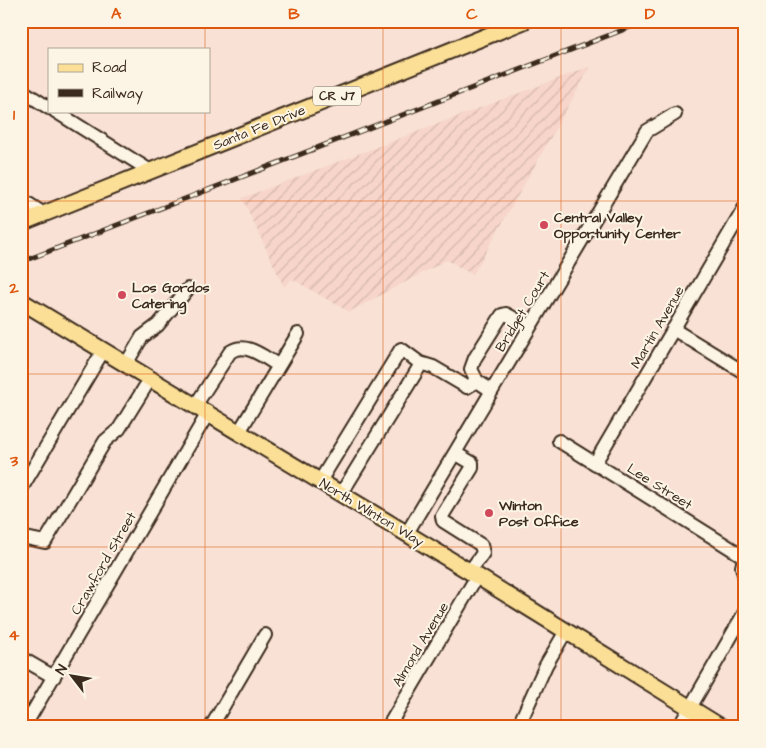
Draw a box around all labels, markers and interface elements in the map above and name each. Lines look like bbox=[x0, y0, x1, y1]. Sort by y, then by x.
text: A bbox=[111, 3, 122, 25]
text: B bbox=[288, 3, 300, 25]
text: C bbox=[466, 3, 478, 25]
text: D bbox=[645, 3, 656, 25]
legend bbox=[48, 48, 210, 112]
text: Road bbox=[92, 57, 127, 78]
text: Railway bbox=[92, 83, 143, 105]
road number: CR J7 bbox=[313, 86, 361, 105]
street label: Santa Fe Drive bbox=[210, 100, 309, 156]
text: 1 bbox=[13, 104, 16, 126]
place label: Central Valley Opportunity Center bbox=[554, 208, 681, 244]
marker: Central Valley Opportunity Center bbox=[538, 219, 550, 231]
street label: Bridget Court bbox=[491, 267, 555, 356]
text: 2 bbox=[8, 277, 19, 299]
place label: Los Gordos Catering bbox=[132, 278, 210, 315]
street label: Martin Avenue bbox=[626, 282, 690, 372]
marker: Los Gordos Catering bbox=[116, 289, 128, 301]
text: 3 bbox=[9, 450, 19, 472]
street label: Lee Street bbox=[623, 459, 696, 515]
street label: North Winton Way bbox=[315, 474, 428, 552]
place label: Winton Post Office bbox=[498, 496, 579, 532]
marker: Winton Post Office bbox=[483, 507, 495, 519]
street label: Crawford Street bbox=[66, 508, 142, 619]
street label: Almond Avenue bbox=[388, 598, 454, 690]
text: 4 bbox=[9, 624, 20, 646]
north arrow bbox=[48, 650, 98, 700]
text: N bbox=[51, 661, 73, 679]

